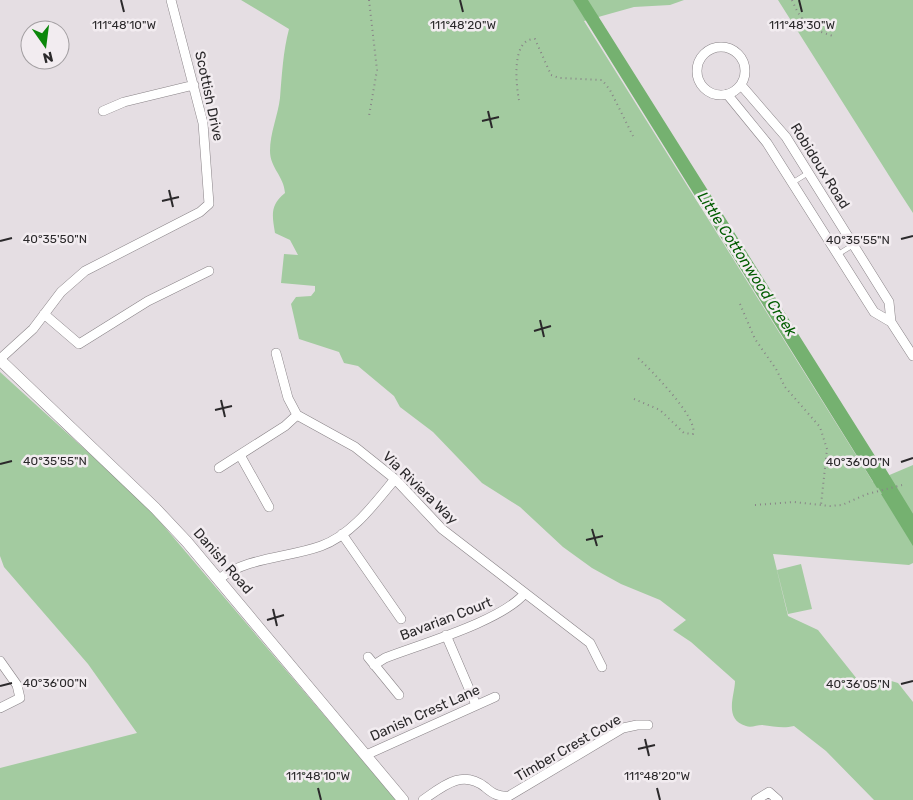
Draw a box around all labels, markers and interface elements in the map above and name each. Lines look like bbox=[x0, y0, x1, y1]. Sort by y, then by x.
text: 111°48'10"W bbox=[92, 18, 156, 32]
text: 111°48'20"W bbox=[430, 18, 496, 32]
text: 111°48'30"W bbox=[769, 18, 835, 32]
north arrow bbox=[20, 20, 70, 70]
text: N bbox=[41, 48, 55, 67]
street label: Scottish Drive bbox=[191, 49, 227, 143]
street label: Robidoux Road bbox=[787, 120, 853, 212]
water label: Little Cottonwood Creek bbox=[694, 188, 801, 340]
text: 40°35'50"N bbox=[23, 232, 87, 246]
text: 40°35'55"N bbox=[826, 233, 890, 247]
street label: Via Riviera Way bbox=[379, 448, 461, 528]
text: 40°35'55"N bbox=[23, 454, 87, 468]
text: 40°36'00"N bbox=[826, 455, 890, 469]
street label: Danish Road bbox=[190, 525, 256, 597]
street label: Bavarian Court bbox=[398, 593, 495, 644]
text: 40°36'00"N bbox=[23, 676, 87, 690]
text: 40°36'05"N bbox=[826, 677, 890, 691]
street label: Danish Crest Lane bbox=[367, 681, 483, 745]
street label: Timber Crest Cove bbox=[512, 711, 624, 785]
text: 111°48'10"W bbox=[286, 769, 350, 783]
text: 111°48'20"W bbox=[624, 769, 690, 783]

